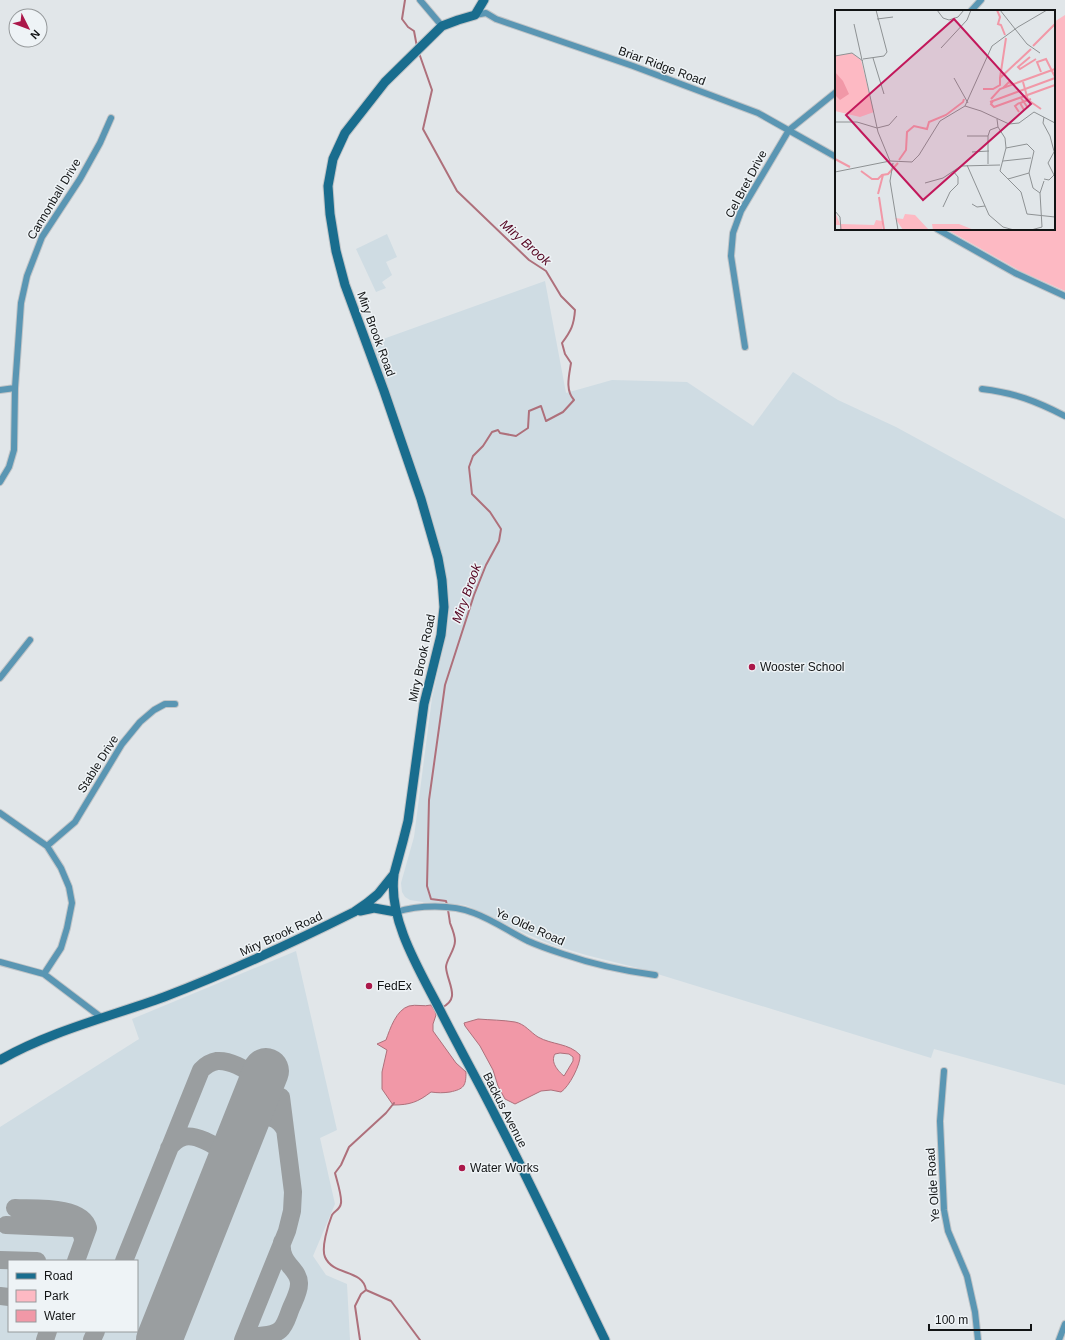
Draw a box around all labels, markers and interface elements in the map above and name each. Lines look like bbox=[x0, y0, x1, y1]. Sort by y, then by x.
north arrow bbox=[8, 8, 48, 48]
inset map bbox=[835, 10, 1055, 230]
text: N bbox=[28, 28, 43, 42]
street label: Briar Ridge Road bbox=[616, 44, 708, 88]
street label: Cel Bret Drive bbox=[722, 147, 770, 220]
street label: Cannonball Drive bbox=[24, 156, 84, 242]
water label: Miry Brook bbox=[497, 216, 555, 269]
street label: Miry Brook Road bbox=[354, 290, 398, 378]
water label: Miry Brook bbox=[449, 560, 485, 625]
street label: Miry Brook Road bbox=[406, 613, 438, 703]
place label: Wooster School bbox=[760, 660, 845, 674]
marker: Wooster School bbox=[747, 662, 757, 672]
street label: Stable Drive bbox=[75, 732, 121, 795]
street label: Ye Olde Road bbox=[493, 905, 567, 949]
street label: Miry Brook Road bbox=[238, 909, 324, 959]
place label: FedEx bbox=[377, 979, 412, 993]
marker: FedEx bbox=[364, 981, 374, 991]
street label: Backus Avenue bbox=[480, 1070, 530, 1150]
street label: Ye Olde Road bbox=[923, 1147, 943, 1223]
place label: Water Works bbox=[470, 1161, 539, 1175]
marker: Water Works bbox=[457, 1163, 467, 1173]
legend bbox=[8, 1260, 138, 1332]
text: Road bbox=[44, 1269, 73, 1283]
text: Park bbox=[44, 1289, 70, 1303]
scale bar bbox=[929, 1306, 1031, 1332]
text: Water bbox=[44, 1309, 76, 1323]
text: 100 m bbox=[935, 1313, 968, 1327]

